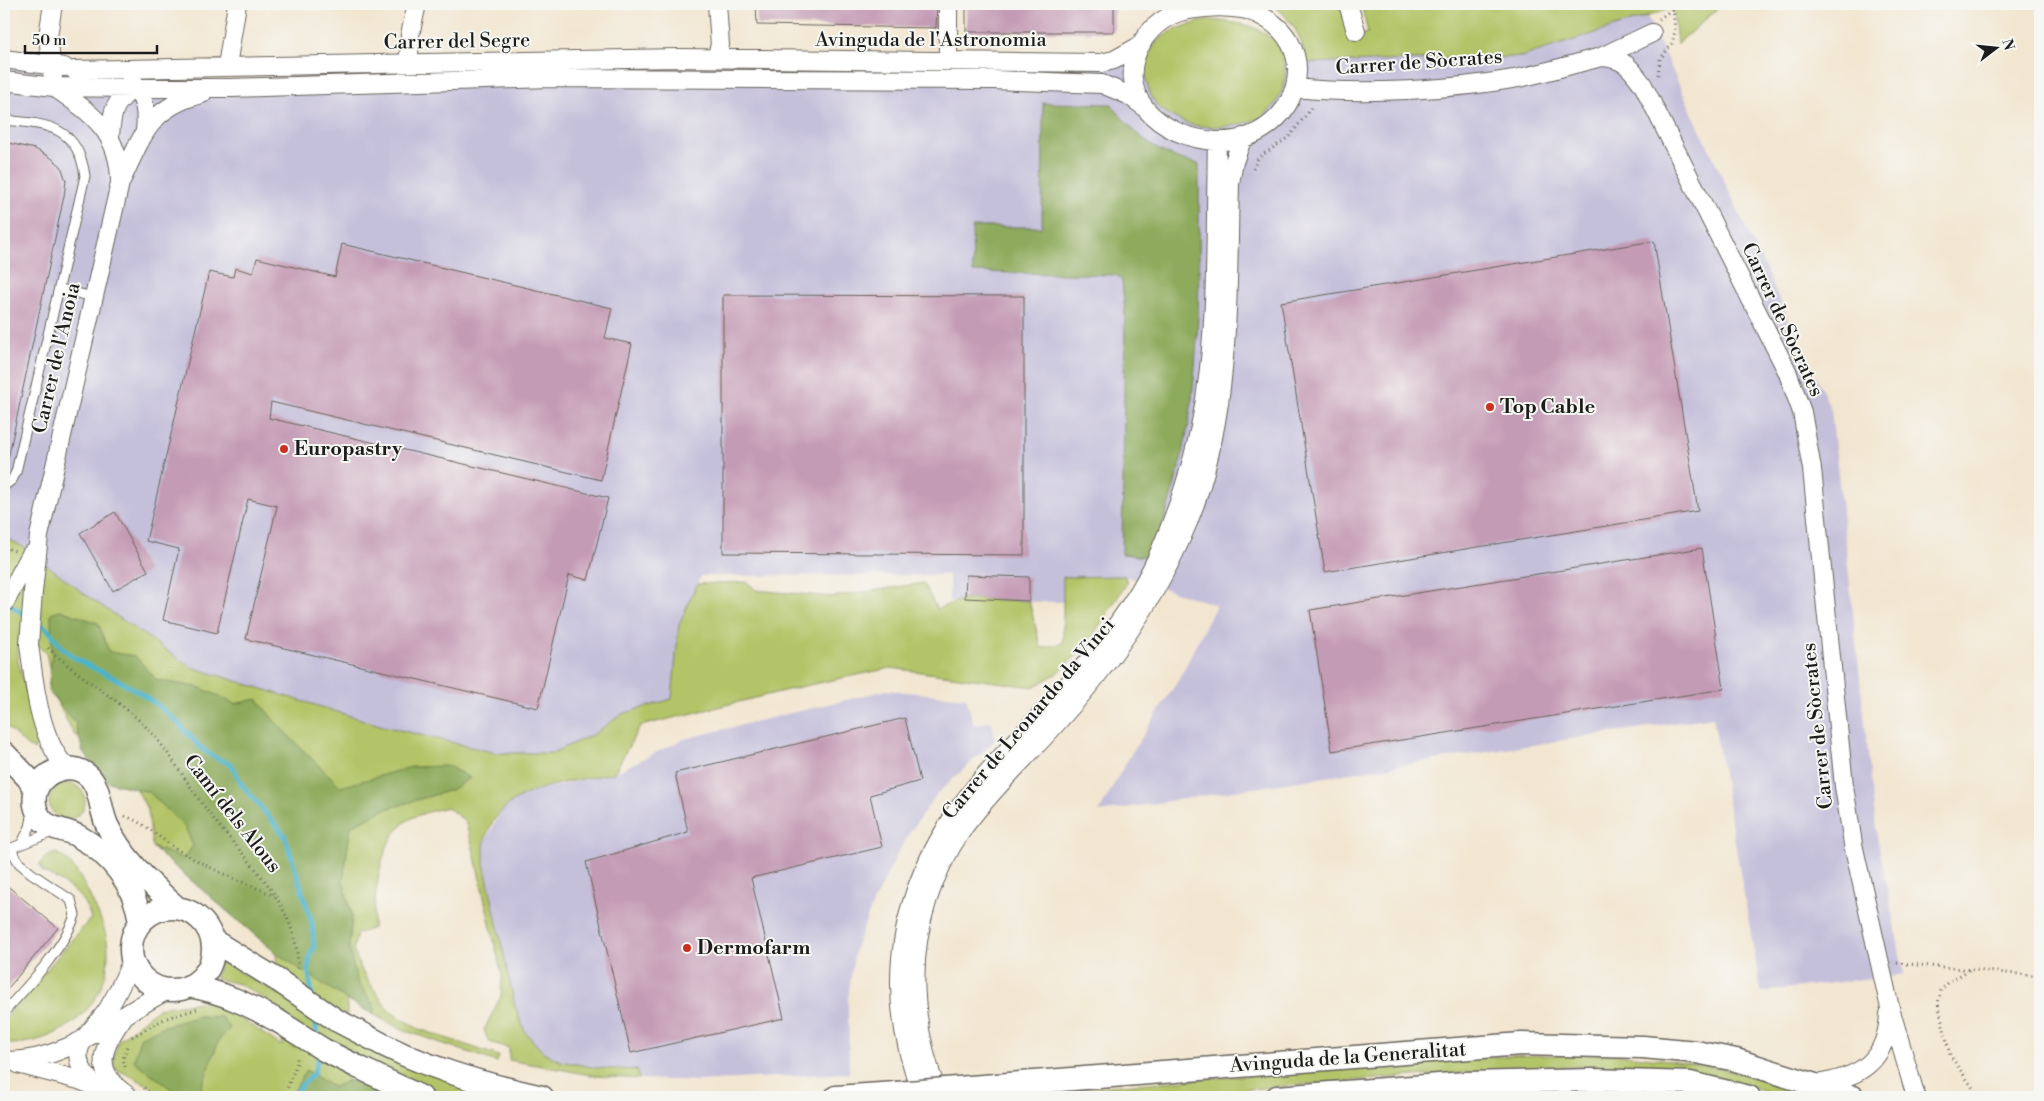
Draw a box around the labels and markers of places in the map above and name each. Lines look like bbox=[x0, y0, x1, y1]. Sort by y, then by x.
place label: Top Cable bbox=[1500, 395, 1595, 420]
marker: Top Cable bbox=[1484, 401, 1496, 413]
place label: Europastry bbox=[294, 437, 403, 462]
marker: Europastry bbox=[278, 443, 290, 455]
place label: Dermofarm bbox=[697, 936, 811, 961]
marker: Dermofarm bbox=[681, 942, 693, 954]

